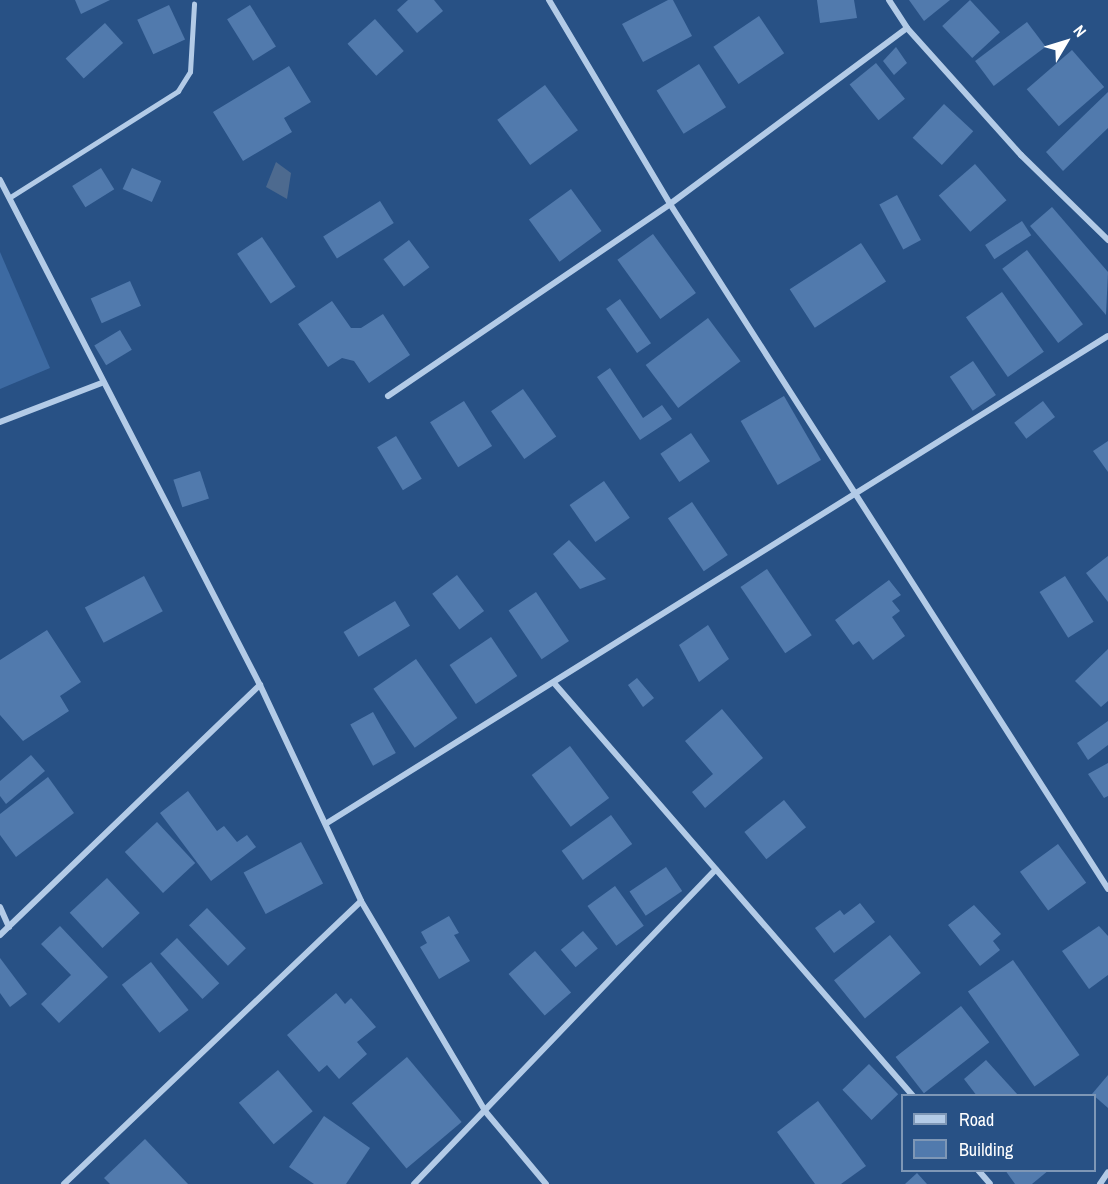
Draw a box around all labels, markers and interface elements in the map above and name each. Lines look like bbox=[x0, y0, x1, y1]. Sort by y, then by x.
north arrow bbox=[1036, 12, 1096, 72]
text: N bbox=[1069, 20, 1092, 41]
legend bbox=[901, 1094, 1096, 1172]
text: Road bbox=[959, 1107, 994, 1132]
text: Building bbox=[959, 1137, 1013, 1162]

